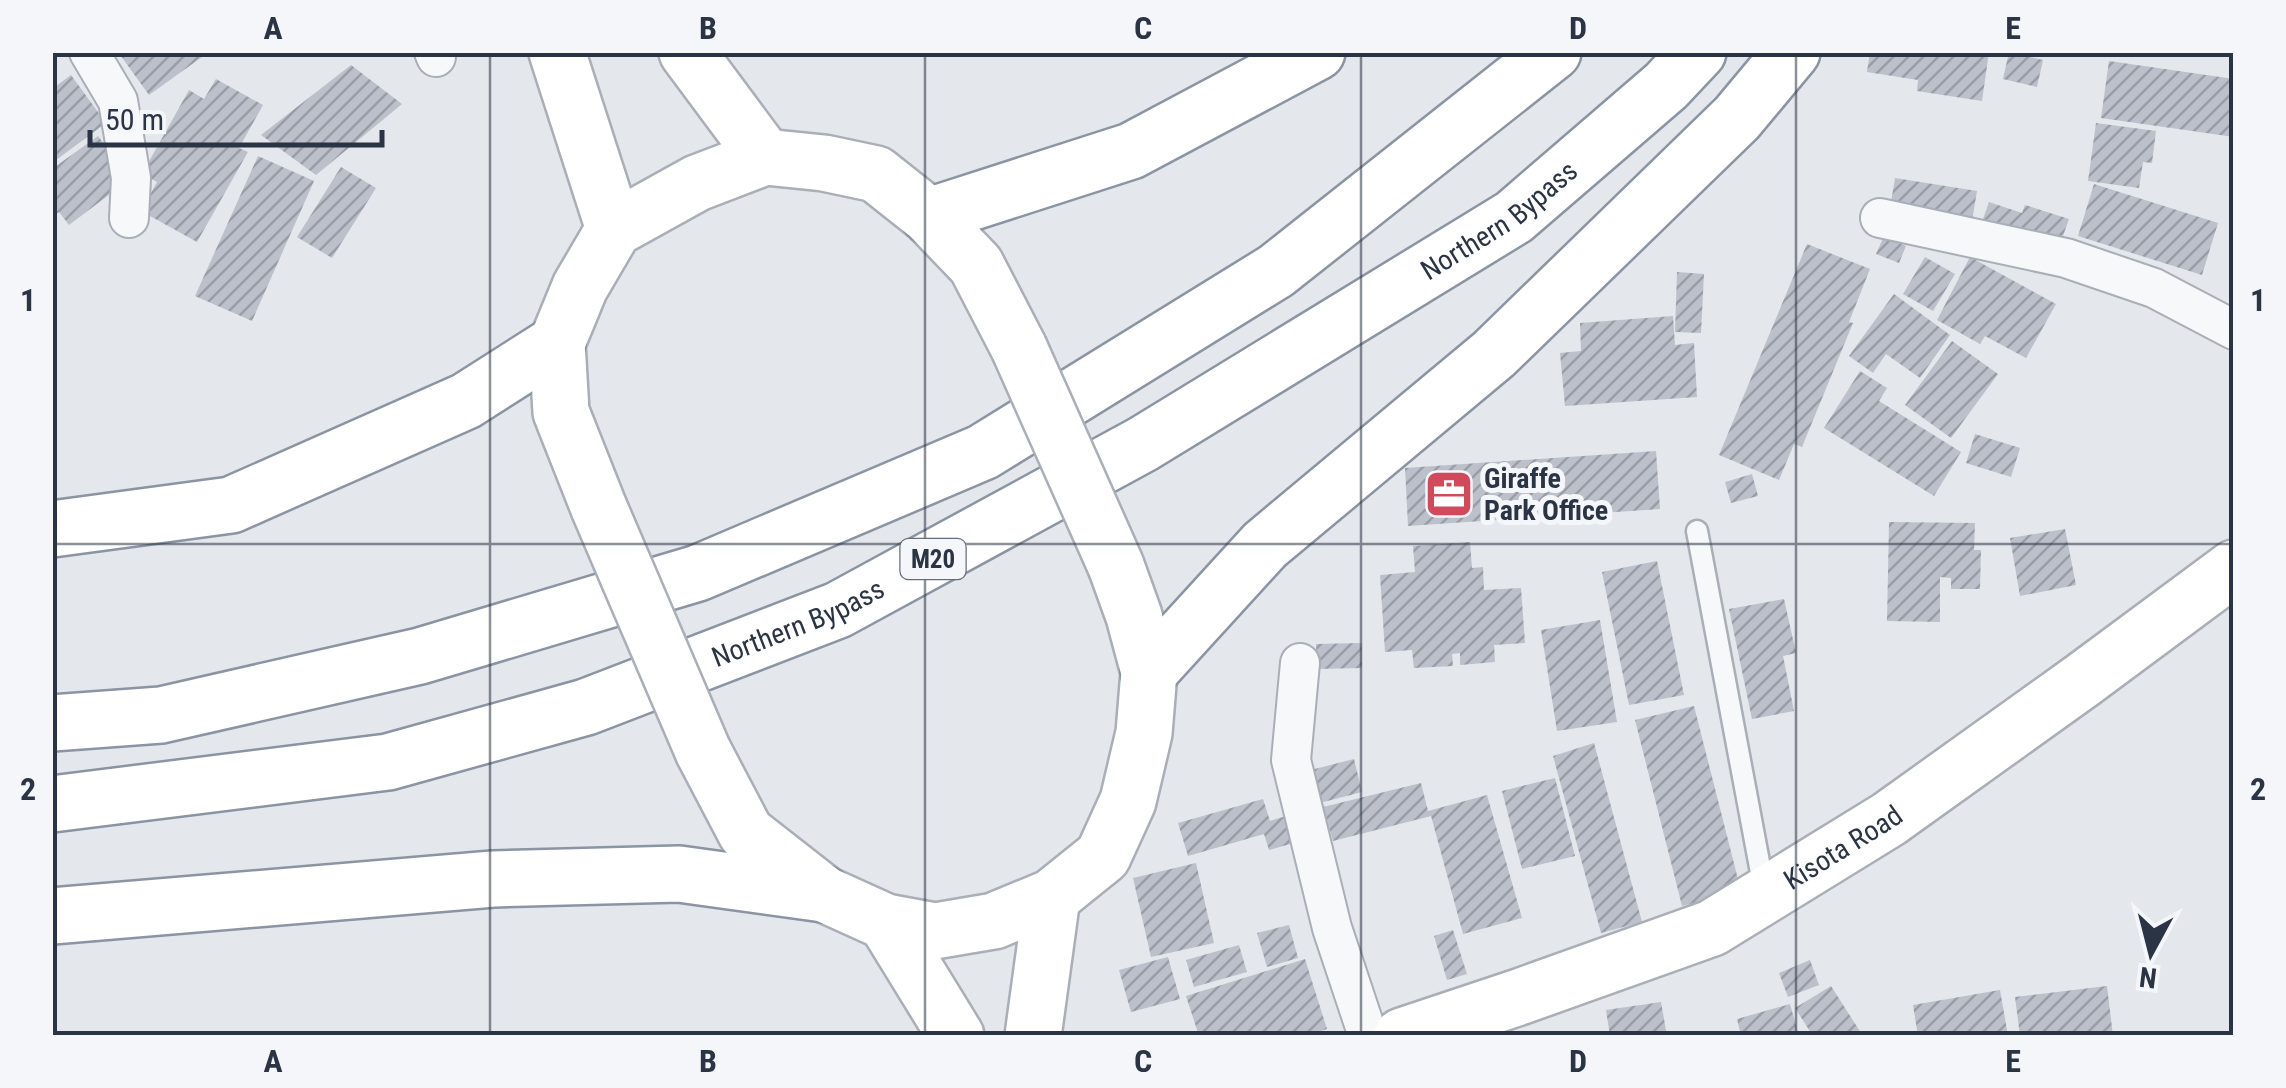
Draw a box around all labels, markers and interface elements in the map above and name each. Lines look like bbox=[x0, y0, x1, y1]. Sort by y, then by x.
text: A bbox=[263, 9, 283, 47]
text: B bbox=[699, 9, 717, 47]
text: C bbox=[1134, 9, 1152, 47]
text: D bbox=[1569, 9, 1587, 47]
text: E bbox=[2005, 9, 2021, 47]
scale bar bbox=[90, 85, 382, 147]
text: 50 m bbox=[105, 102, 164, 137]
street label: Northern Bypass bbox=[1415, 154, 1584, 287]
text: 1 bbox=[20, 281, 36, 319]
text: 1 bbox=[2250, 281, 2266, 319]
place label: Giraffe Park Office bbox=[1484, 462, 1608, 527]
office icon: Giraffe Park Office bbox=[1423, 468, 1475, 520]
road number: M20 bbox=[900, 539, 966, 579]
street label: Northern Bypass bbox=[707, 572, 890, 674]
text: 2 bbox=[20, 770, 36, 808]
text: 2 bbox=[2250, 770, 2266, 808]
street label: Kisota Road bbox=[1778, 799, 1909, 897]
north arrow bbox=[2101, 903, 2201, 1003]
text: N bbox=[2137, 960, 2159, 995]
text: A bbox=[263, 1042, 283, 1080]
text: B bbox=[699, 1042, 717, 1080]
text: C bbox=[1134, 1042, 1152, 1080]
text: D bbox=[1569, 1042, 1587, 1080]
text: E bbox=[2005, 1042, 2021, 1080]

